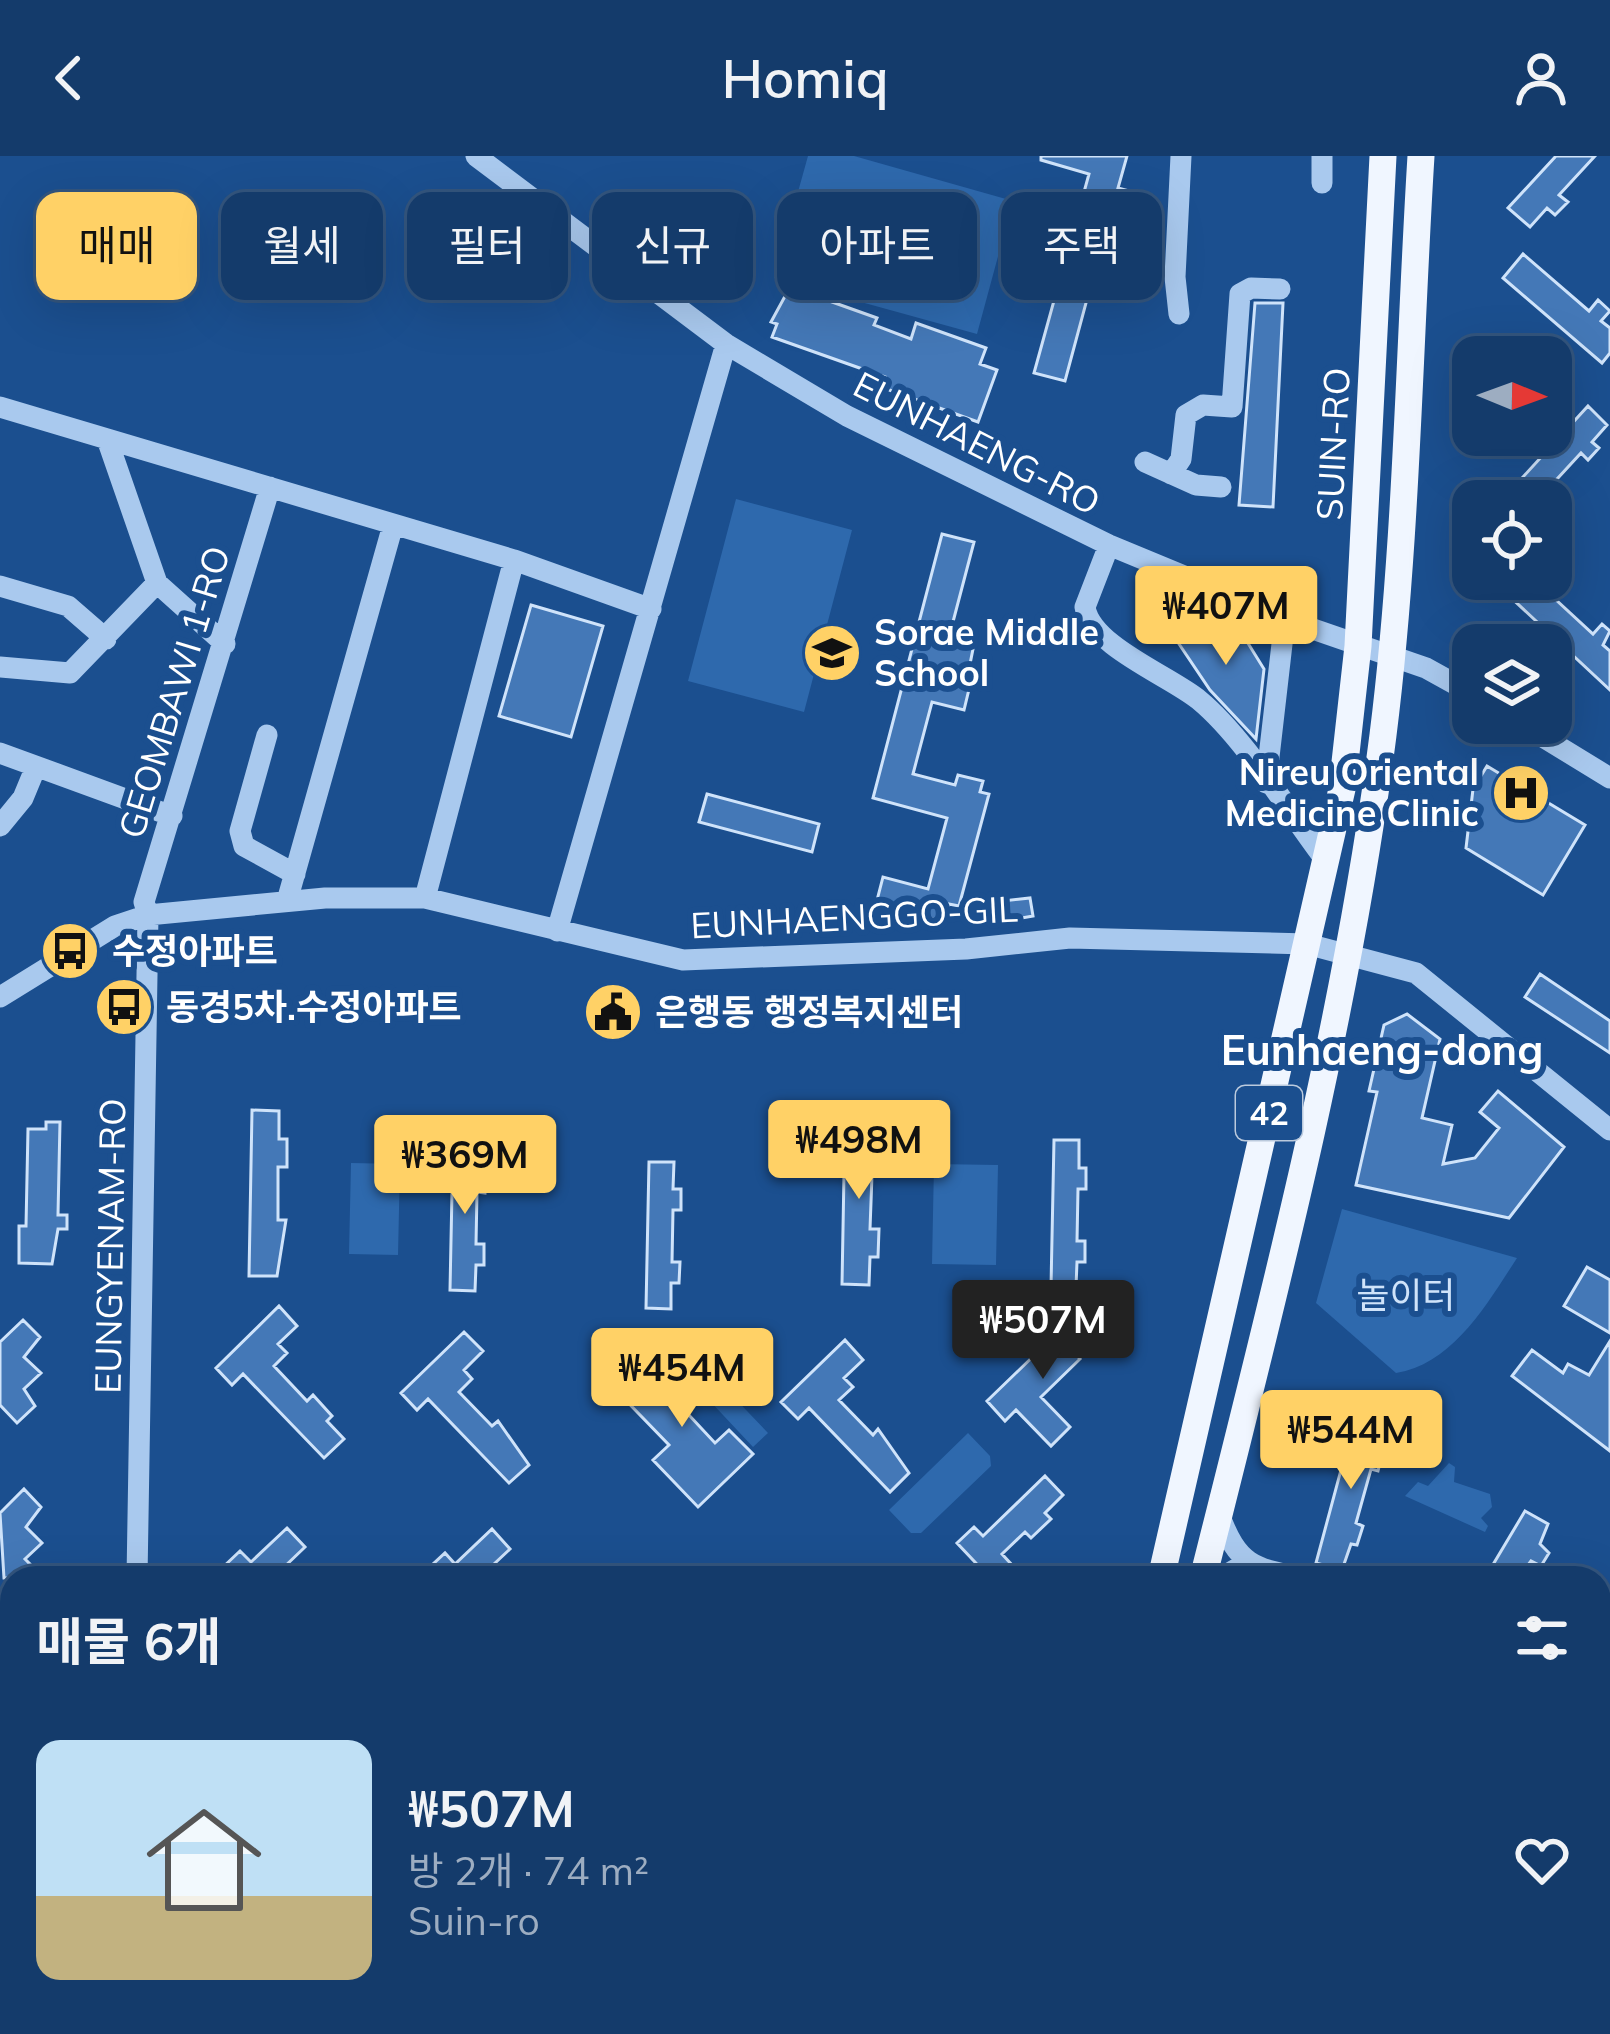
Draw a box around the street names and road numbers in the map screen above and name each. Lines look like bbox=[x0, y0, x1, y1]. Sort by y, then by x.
street label: EUNHAENG-RO bbox=[846, 361, 1108, 524]
street label: SUIN-RO bbox=[1306, 366, 1359, 521]
street label: GEOMBAWI 1-RO bbox=[108, 540, 239, 843]
street label: EUNHAENGGO-GIL bbox=[689, 885, 1019, 948]
road number: 42 bbox=[1236, 1086, 1302, 1140]
street label: EUNGYENAM-RO bbox=[84, 1098, 135, 1394]

